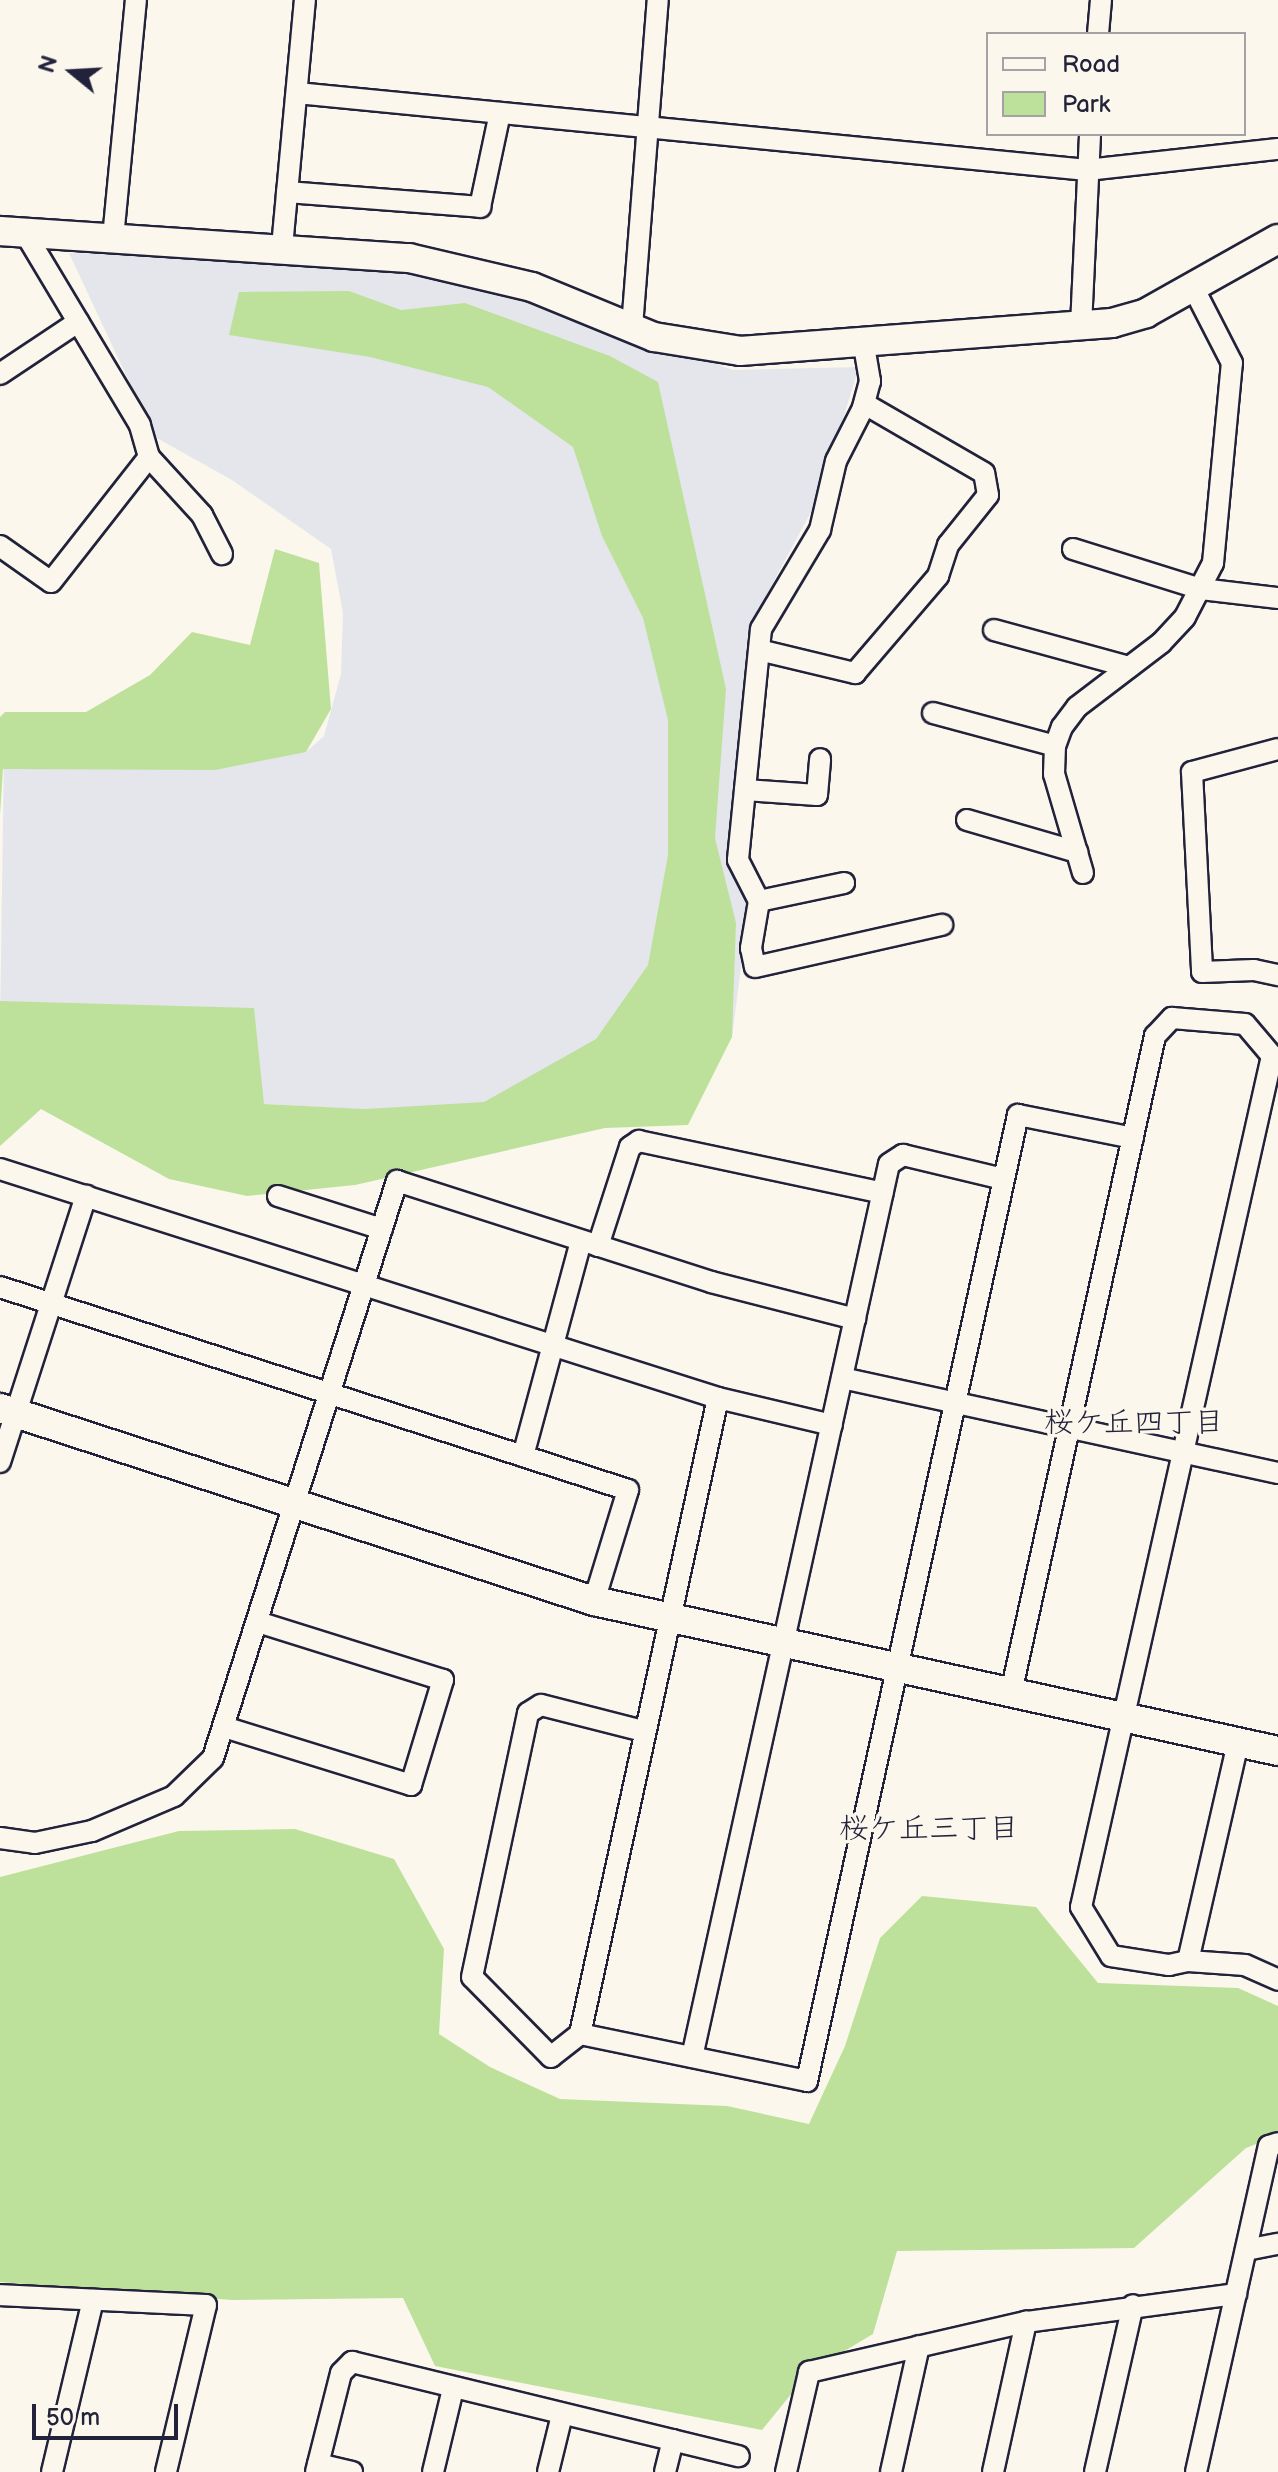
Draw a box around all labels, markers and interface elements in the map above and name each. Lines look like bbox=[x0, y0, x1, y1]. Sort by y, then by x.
north arrow bbox=[32, 32, 112, 112]
legend bbox=[986, 32, 1246, 136]
text: Road bbox=[1062, 50, 1120, 79]
text: N bbox=[33, 52, 64, 76]
text: Park bbox=[1062, 90, 1110, 119]
district label: 桜ケ丘四丁目 bbox=[1044, 1405, 1224, 1441]
district label: 桜ケ丘三丁目 bbox=[839, 1811, 1019, 1847]
scale bar bbox=[36, 2388, 182, 2438]
text: 50 m bbox=[46, 2403, 100, 2432]

